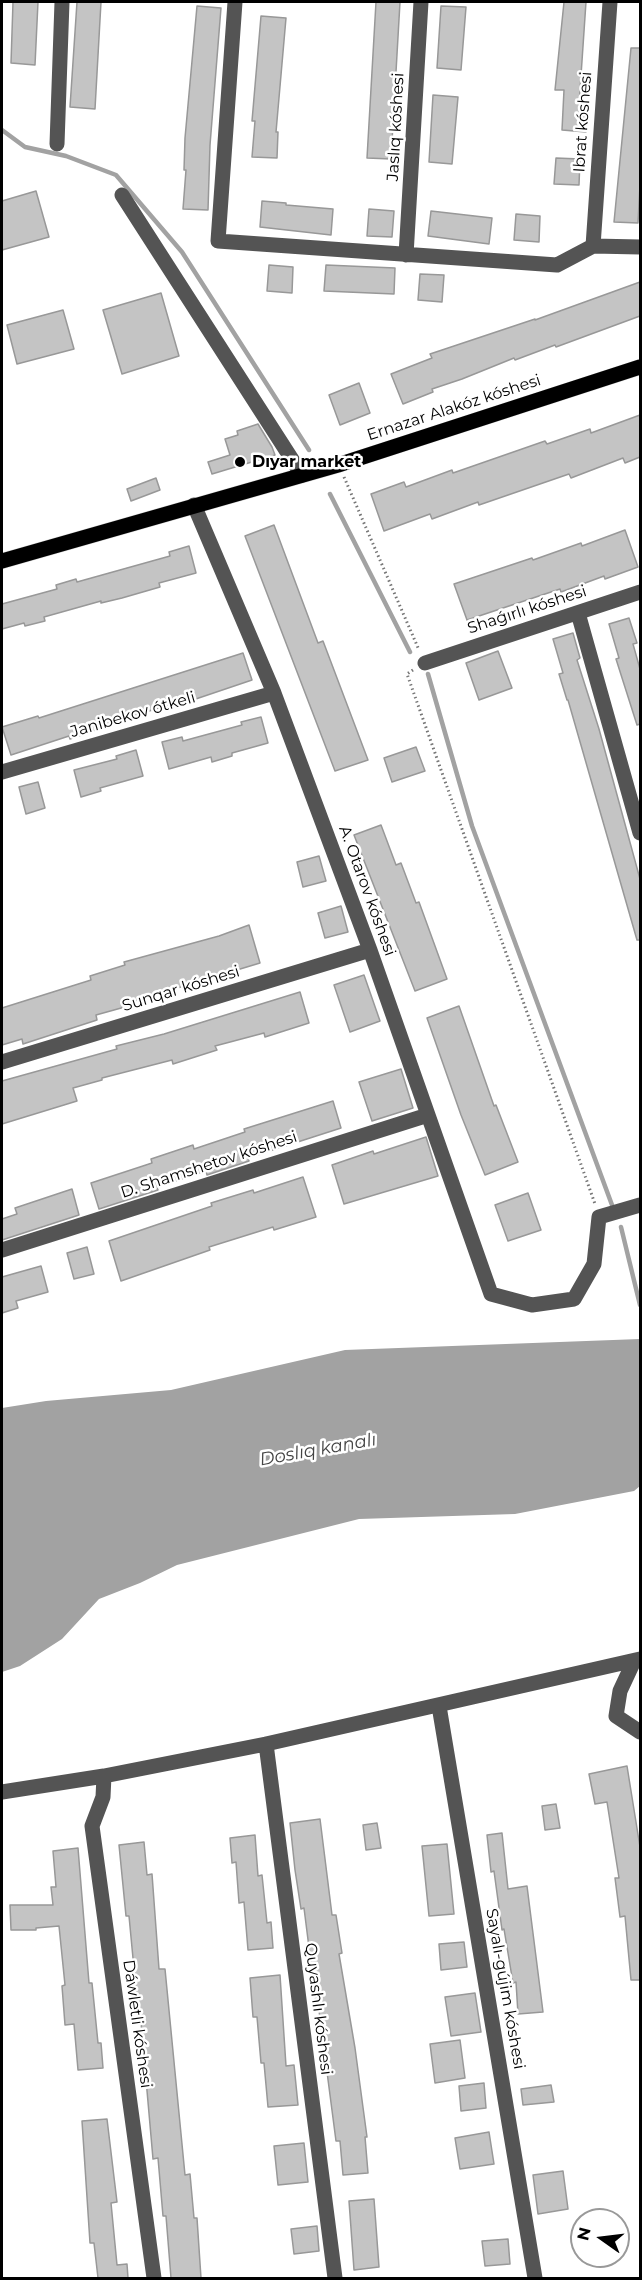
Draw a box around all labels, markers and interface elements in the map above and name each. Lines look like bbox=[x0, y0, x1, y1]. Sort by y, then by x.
street label: Ibrat kóshesi bbox=[570, 71, 596, 173]
street label: Jaslıq kóshesi bbox=[384, 72, 408, 182]
street label: Ernazar Alakóz kóshesi bbox=[365, 371, 543, 445]
place label: Dıyar market bbox=[252, 452, 361, 472]
marker: Dıyar market bbox=[233, 455, 247, 469]
street label: Shaǵırlı kóshesi bbox=[465, 582, 589, 638]
street label: Janibekov ótkeli bbox=[68, 688, 198, 742]
street label: A. Otarov kóshesi bbox=[335, 823, 399, 959]
street label: Sunqar kóshesi bbox=[120, 962, 242, 1016]
street label: D. Shamshetov kóshesi bbox=[118, 1127, 300, 1203]
water label: Doslıq kanalı bbox=[258, 1429, 378, 1471]
street label: Sayalı-gújim kóshesi bbox=[481, 1907, 529, 2071]
street label: Quyashlı kóshesi bbox=[300, 1942, 336, 2076]
street label: Dáwletli kóshesi bbox=[118, 1959, 156, 2089]
north arrow bbox=[570, 2208, 630, 2268]
text: N bbox=[573, 2225, 595, 2243]

